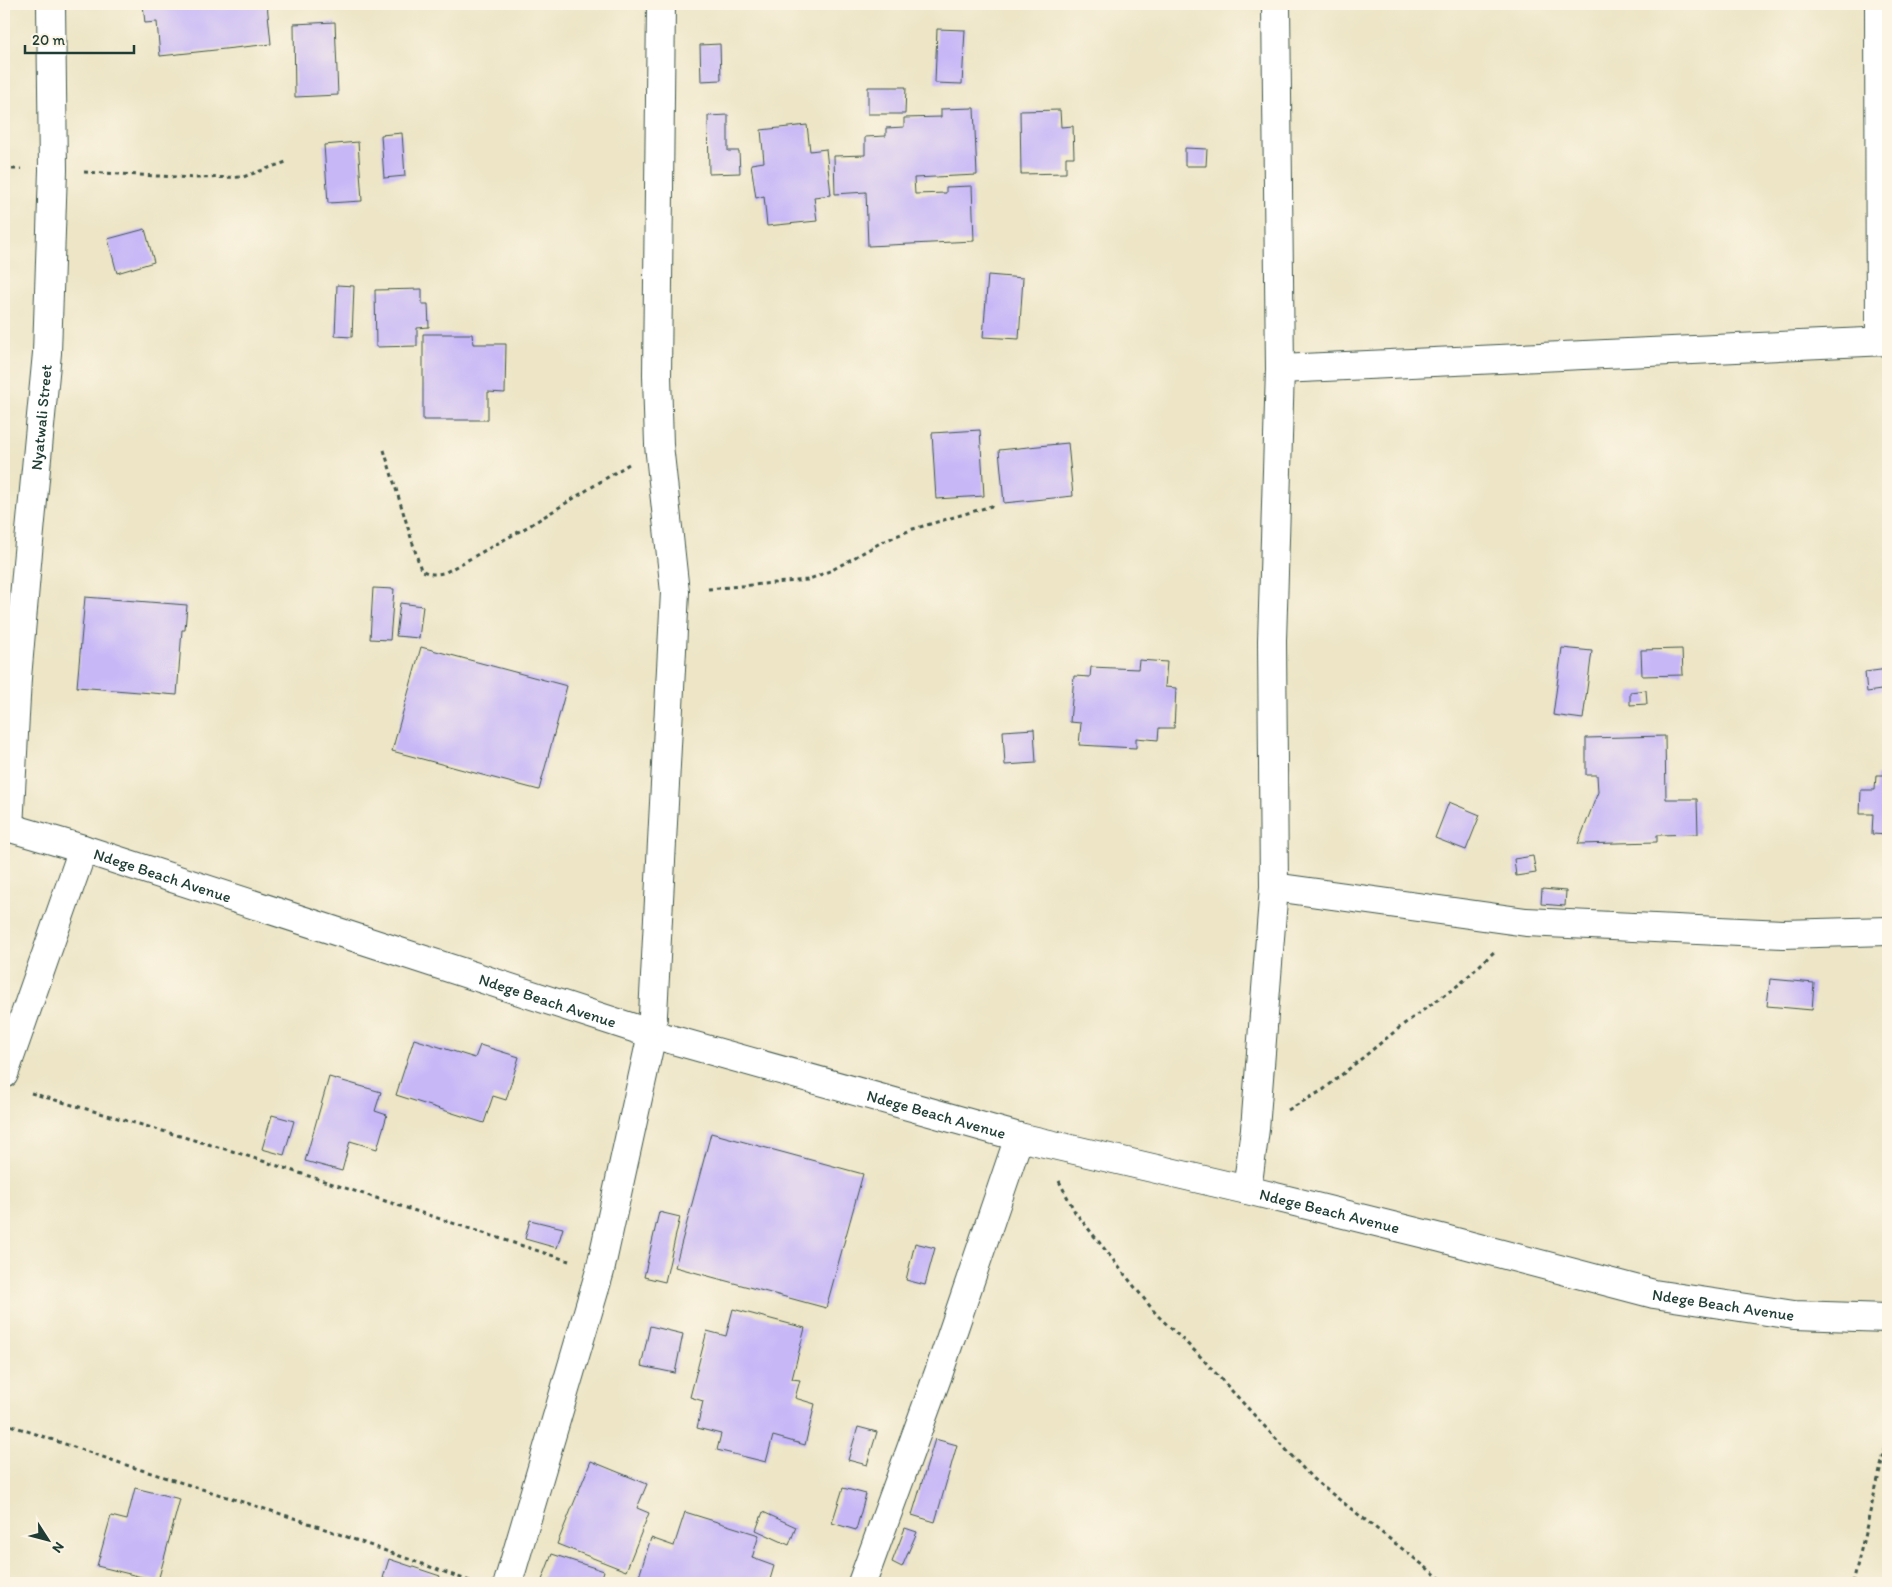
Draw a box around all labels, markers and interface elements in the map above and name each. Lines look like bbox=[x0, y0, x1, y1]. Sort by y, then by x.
scale bar bbox=[25, 22, 134, 54]
text: 20 m bbox=[32, 31, 66, 49]
street label: Nyatwali Street bbox=[27, 364, 56, 471]
street label: Ndege Beach Avenue bbox=[91, 844, 234, 907]
street label: Ndege Beach Avenue bbox=[476, 969, 619, 1032]
street label: Ndege Beach Avenue bbox=[865, 1086, 1008, 1143]
street label: Ndege Beach Avenue bbox=[1258, 1184, 1401, 1237]
street label: Ndege Beach Avenue bbox=[1651, 1285, 1796, 1325]
north arrow bbox=[22, 1514, 72, 1564]
text: N bbox=[48, 1539, 68, 1556]

